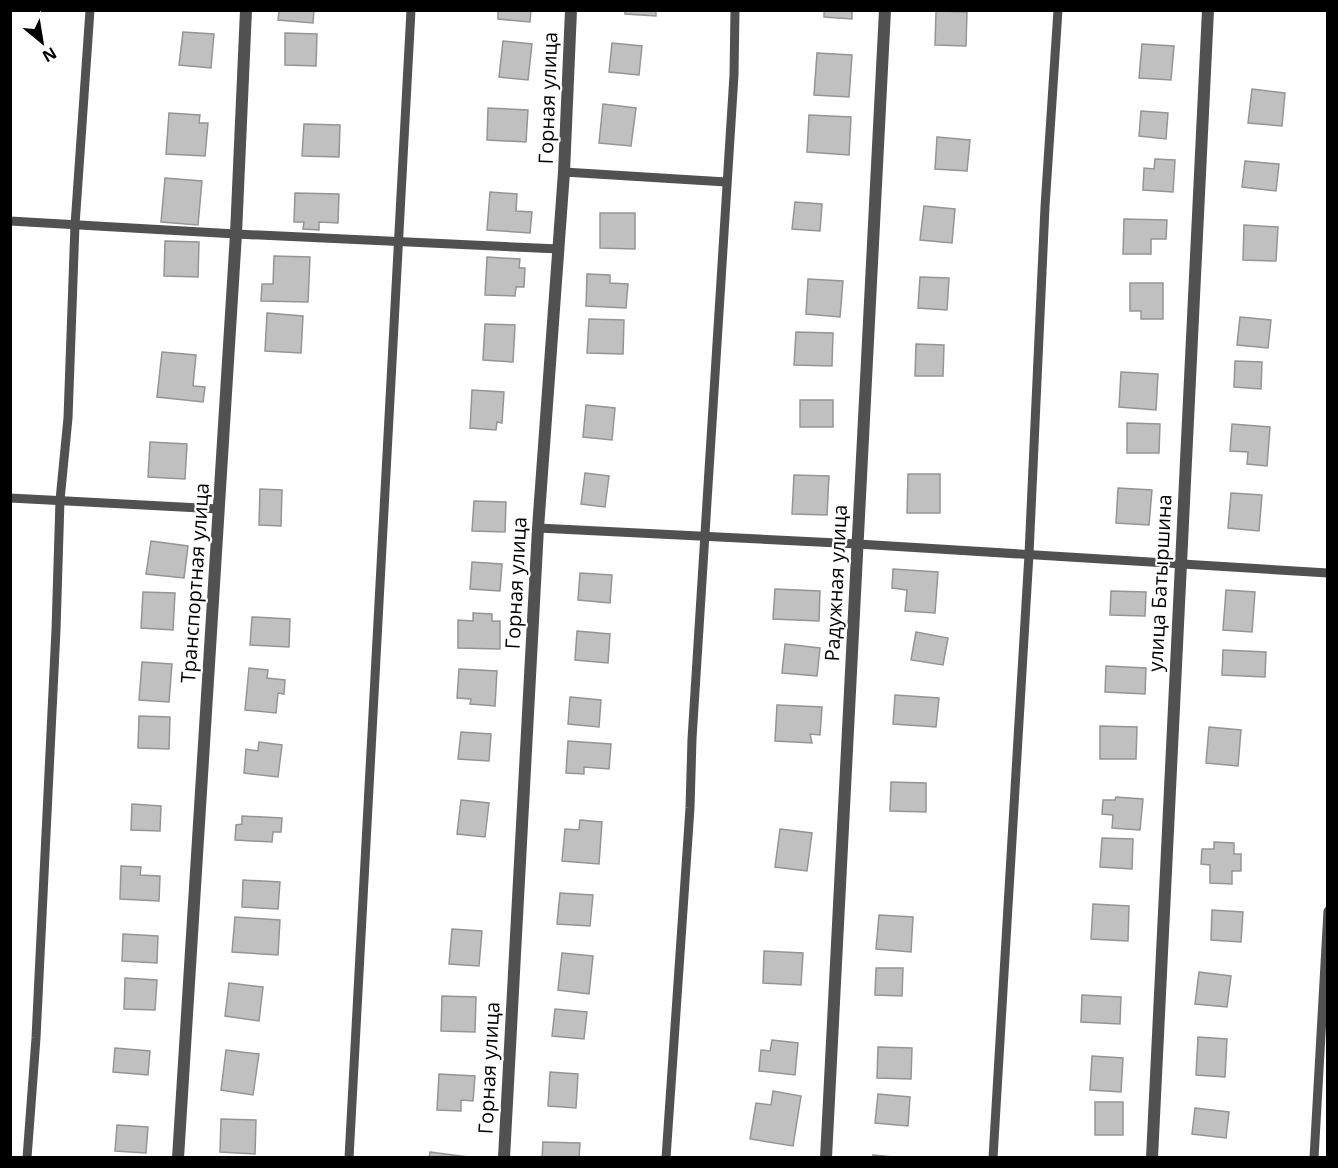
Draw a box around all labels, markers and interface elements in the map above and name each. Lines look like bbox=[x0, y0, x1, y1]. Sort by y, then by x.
north arrow bbox=[12, 12, 72, 72]
street label: Горная улица bbox=[532, 31, 563, 165]
text: N bbox=[38, 42, 61, 68]
street label: Транспортная улица bbox=[174, 482, 215, 684]
street label: улица Батыршина bbox=[1141, 494, 1178, 672]
street label: Радужная улица bbox=[818, 504, 853, 662]
street label: Горная улица bbox=[499, 516, 532, 650]
street label: Горная улица bbox=[472, 1001, 505, 1135]

